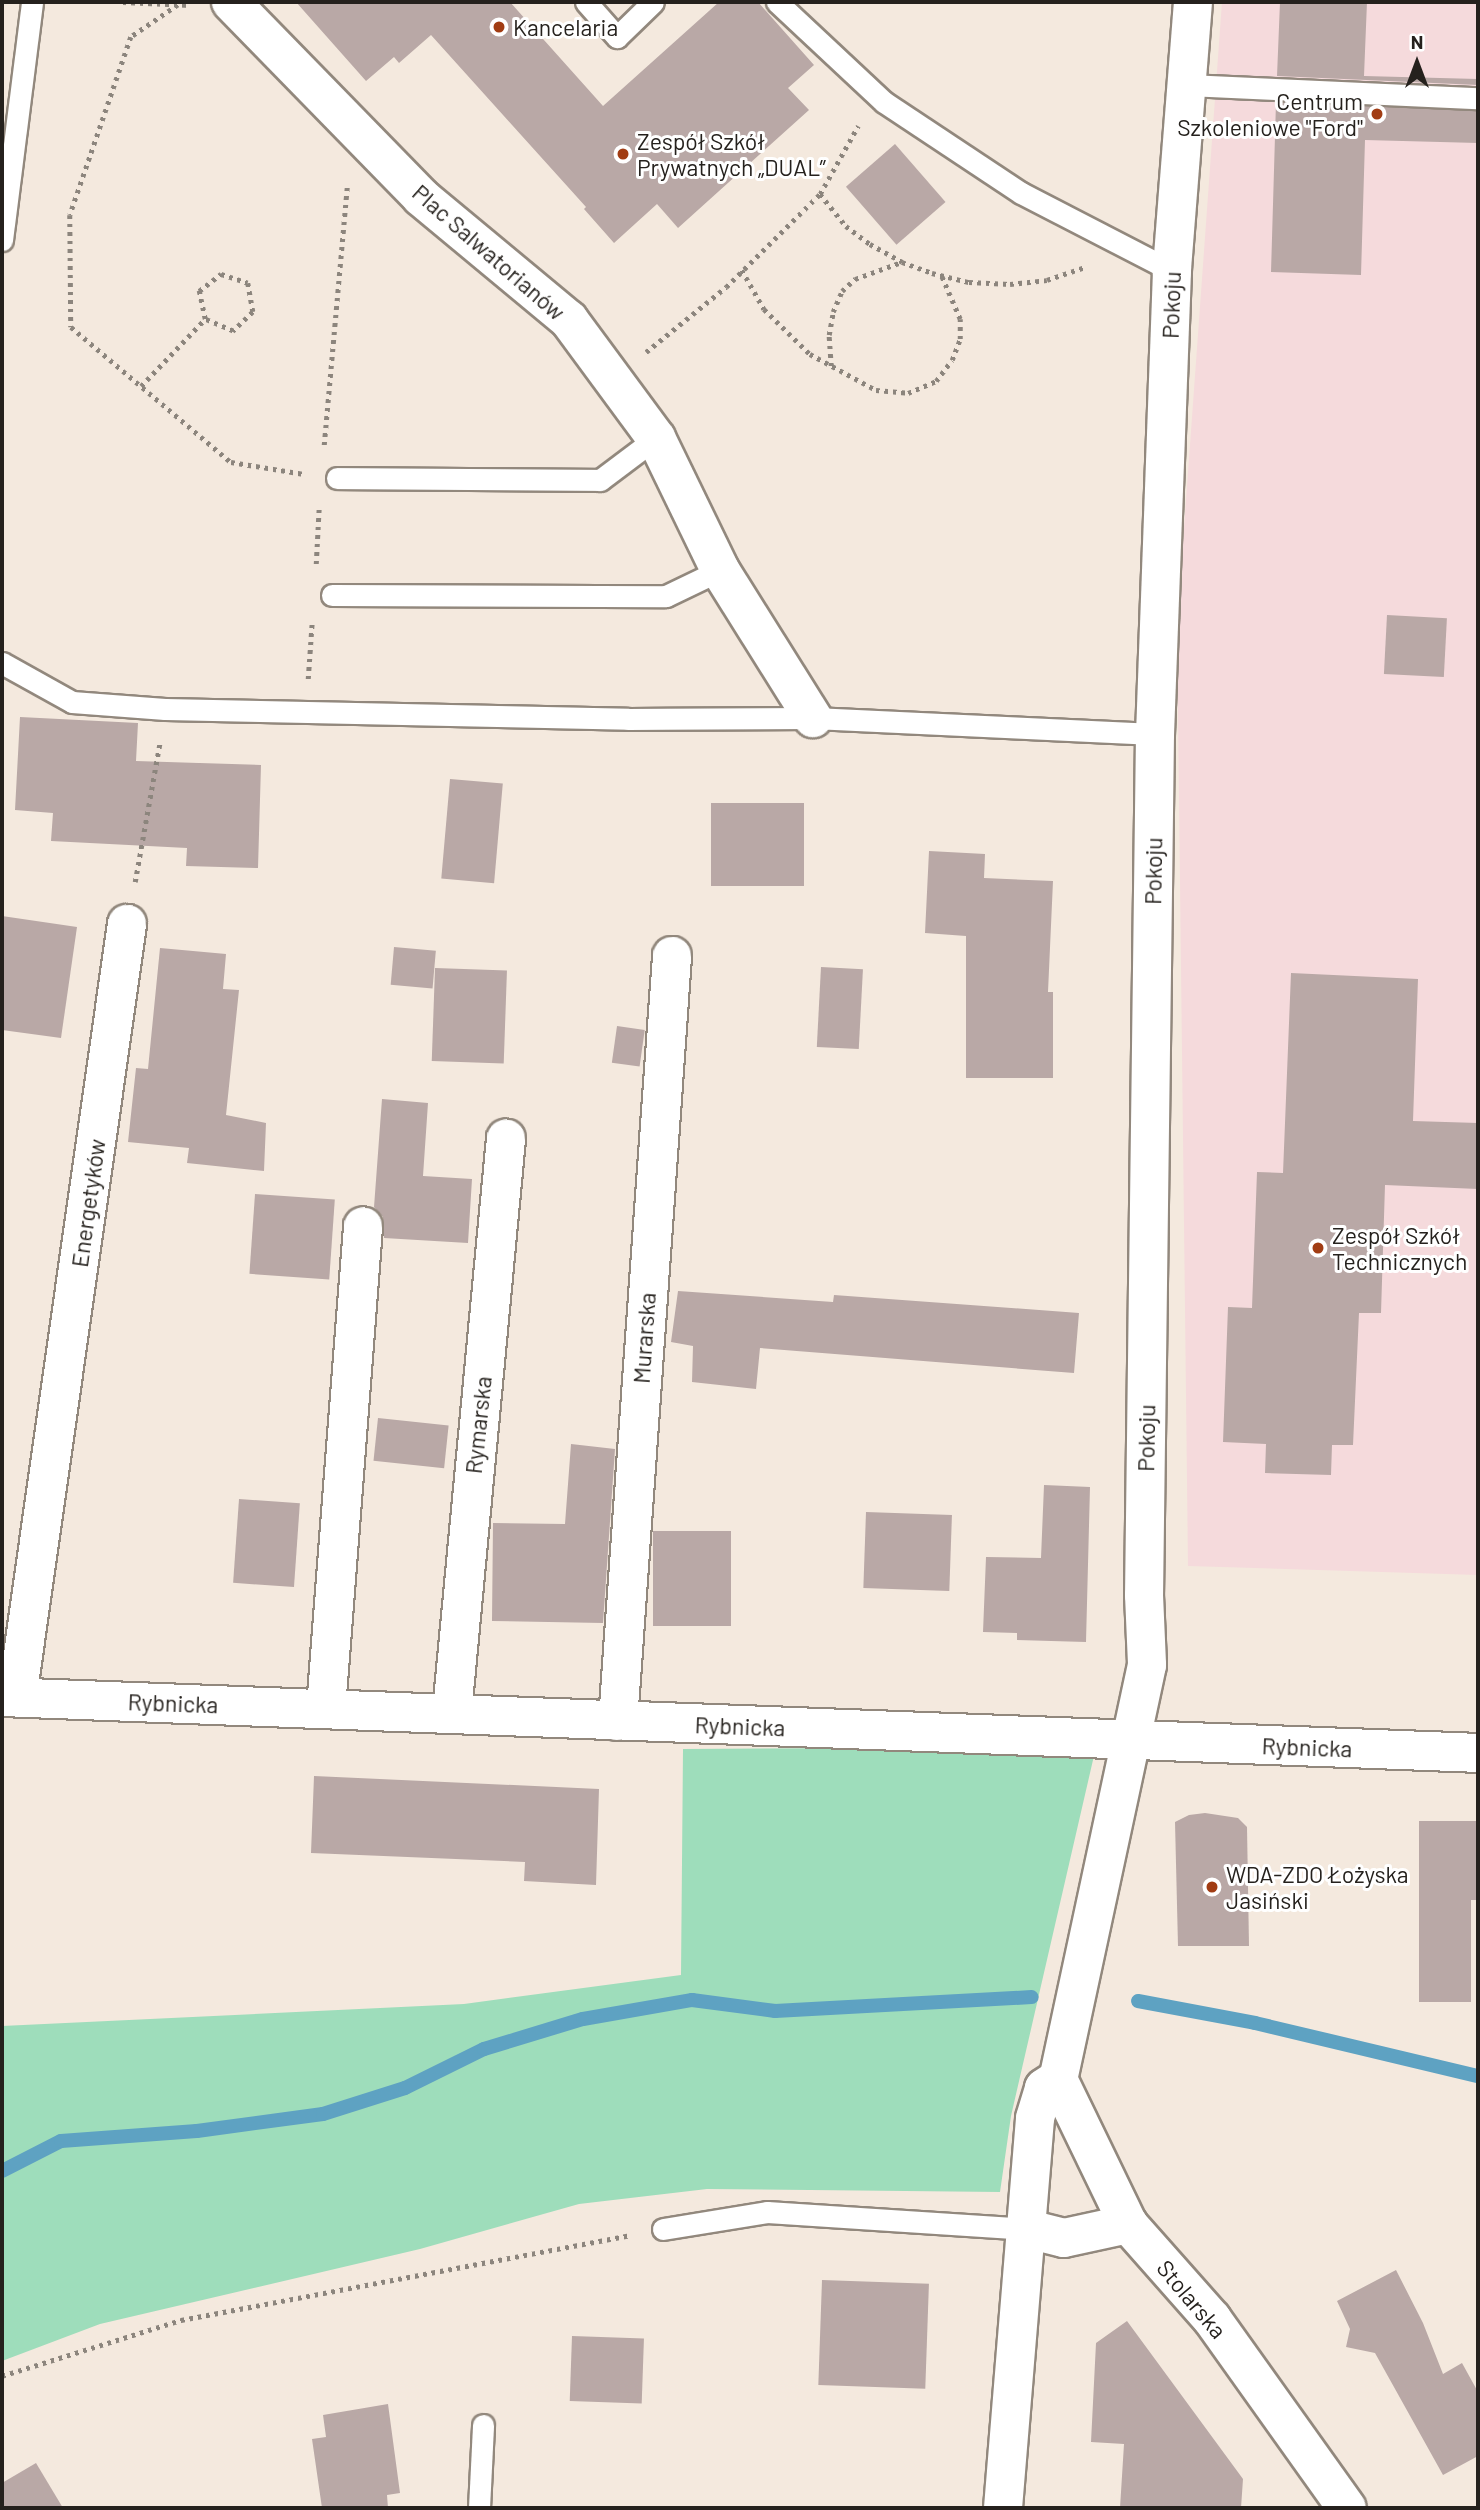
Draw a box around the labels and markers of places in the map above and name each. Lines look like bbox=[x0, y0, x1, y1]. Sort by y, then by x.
place label: Kancelaria bbox=[513, 13, 618, 41]
marker: Kancelaria bbox=[491, 19, 507, 35]
place label: Centrum Szkoleniowe "Ford" bbox=[1177, 87, 1363, 141]
marker: Centrum Szkoleniowe "Ford" bbox=[1369, 106, 1385, 122]
place label: Zespół Szkół Prywatnych „DUAL” bbox=[637, 127, 826, 181]
marker: Zespół Szkół Prywatnych „DUAL” bbox=[615, 146, 631, 162]
place label: Zespół Szkół Technicznych bbox=[1332, 1221, 1467, 1275]
marker: Zespół Szkół Technicznych bbox=[1310, 1240, 1326, 1256]
place label: WDA-ZDO Łożyska Jasiński bbox=[1226, 1860, 1409, 1914]
marker: WDA-ZDO Łożyska Jasiński bbox=[1204, 1879, 1220, 1895]

